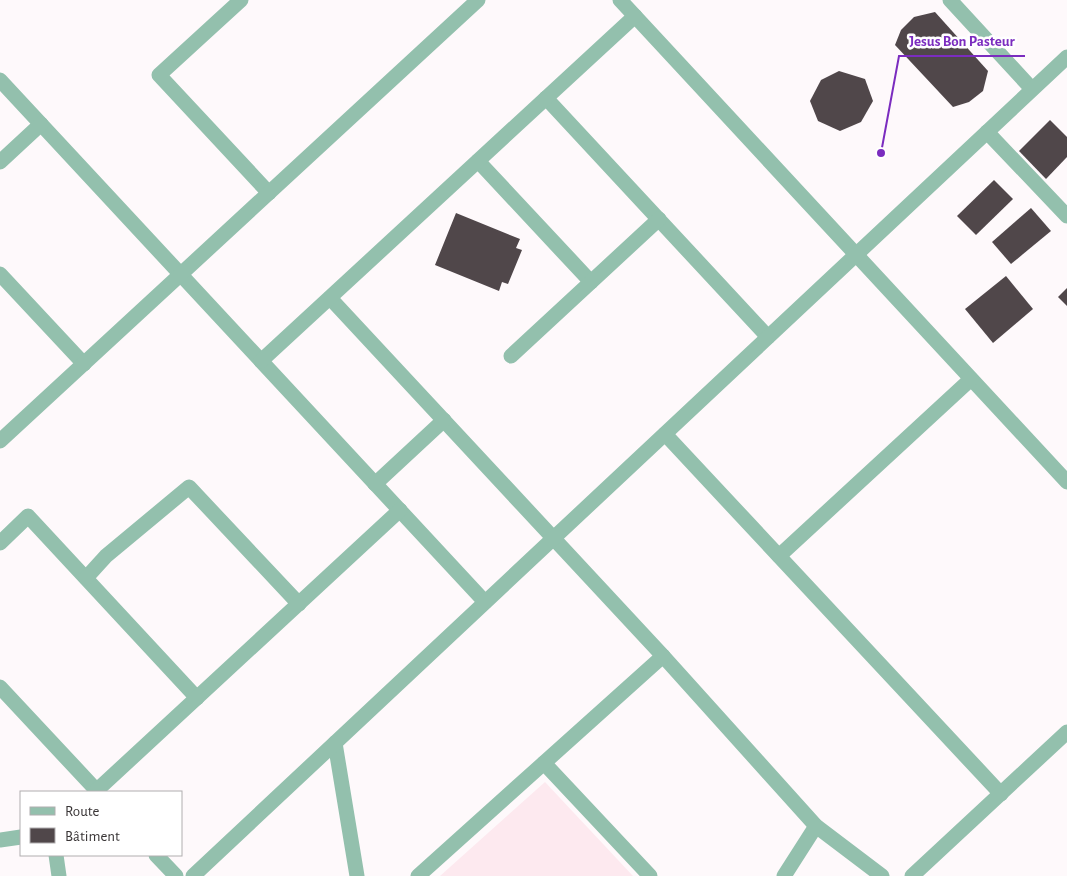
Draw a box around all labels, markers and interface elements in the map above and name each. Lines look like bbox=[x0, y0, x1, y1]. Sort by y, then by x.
callout: Jesus Bon Pasteur bbox=[899, 26, 1025, 56]
text: Jesus Bon Pasteur bbox=[909, 34, 1016, 49]
legend bbox=[20, 791, 182, 856]
text: Route bbox=[65, 804, 99, 819]
text: Bâtiment bbox=[65, 829, 120, 844]

